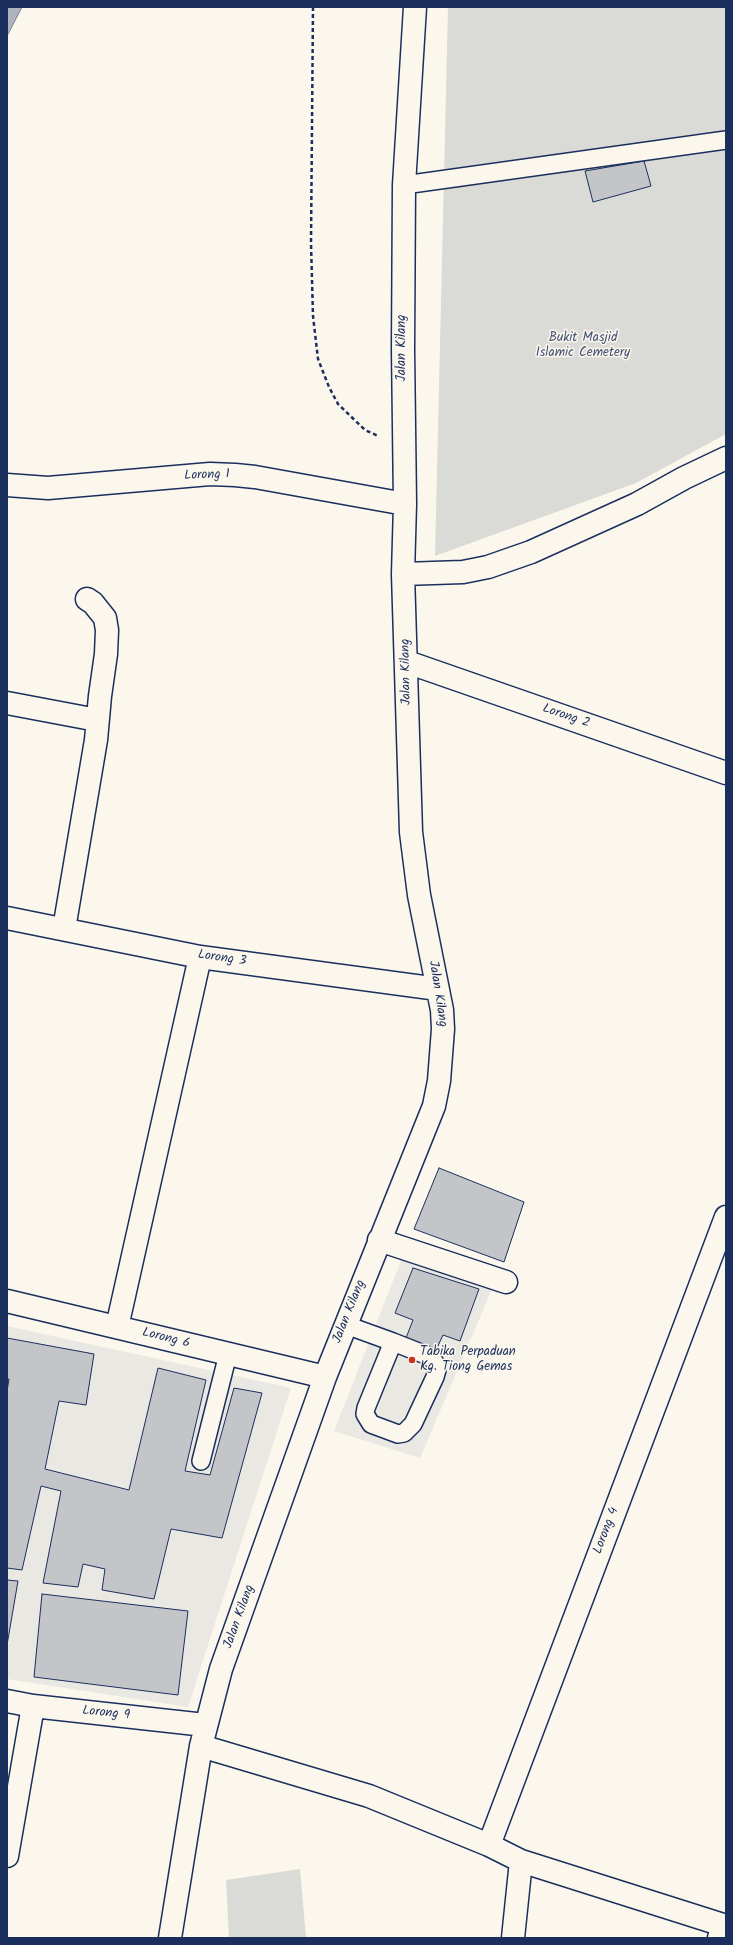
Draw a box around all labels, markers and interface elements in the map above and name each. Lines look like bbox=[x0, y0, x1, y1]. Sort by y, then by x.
street label: Jalan Kilang bbox=[395, 315, 411, 381]
park label: Bukit Masjid Islamic Cemetery bbox=[536, 331, 630, 362]
street label: Lorong 1 bbox=[184, 467, 230, 485]
street label: Jalan Kilang bbox=[399, 638, 415, 706]
street label: Lorong 2 bbox=[540, 702, 592, 732]
street label: Lorong 3 bbox=[197, 948, 247, 970]
street label: Jalan Kilang bbox=[424, 960, 450, 1028]
street label: Jalan Kilang bbox=[330, 1278, 370, 1346]
street label: Lorong 6 bbox=[140, 1326, 192, 1352]
place label: Tabika Perpaduan Kg. Tiong Gemas bbox=[420, 1345, 516, 1376]
marker: Tabika Perpaduan Kg. Tiong Gemas bbox=[407, 1355, 417, 1365]
street label: Lorong 4 bbox=[591, 1505, 623, 1557]
street label: Jalan Kilang bbox=[221, 1583, 259, 1651]
street label: Lorong 9 bbox=[81, 1704, 131, 1724]

